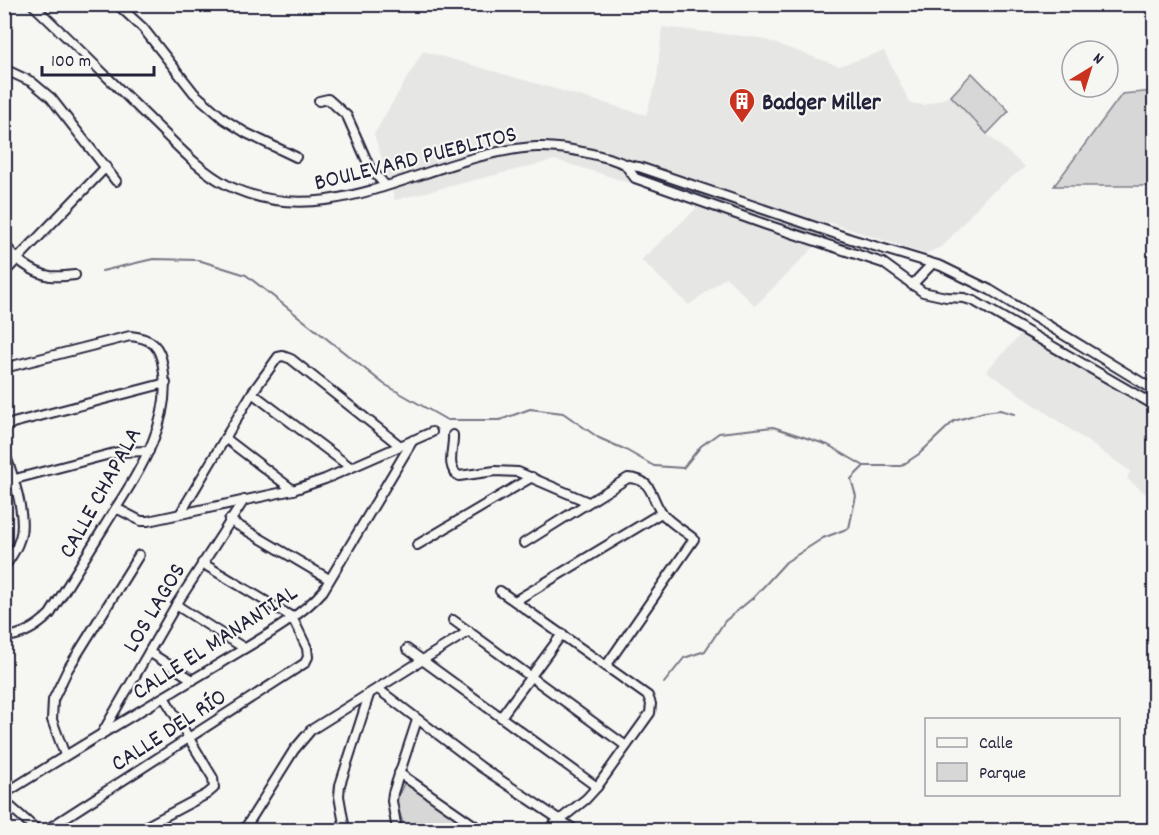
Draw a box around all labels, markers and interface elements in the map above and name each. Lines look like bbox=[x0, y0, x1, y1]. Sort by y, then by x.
scale bar bbox=[42, 39, 154, 77]
north arrow bbox=[1060, 39, 1120, 99]
text: N bbox=[1088, 48, 1108, 71]
text: 100 m bbox=[51, 50, 91, 75]
building icon: Badger Miller bbox=[727, 86, 757, 124]
place label: Badger Miller bbox=[762, 87, 882, 121]
street label: BOULEVARD PUEBLITOS bbox=[311, 118, 521, 202]
street label: CALLE CHAPALA bbox=[52, 422, 152, 565]
street label: LOS LAGOS bbox=[115, 557, 196, 660]
street label: CALLE EL MANANTIAL bbox=[126, 577, 305, 710]
street label: CALLE DEL RÍO bbox=[105, 681, 234, 782]
legend bbox=[925, 718, 1120, 796]
text: Calle bbox=[979, 732, 1013, 757]
text: Parque bbox=[979, 762, 1026, 787]

